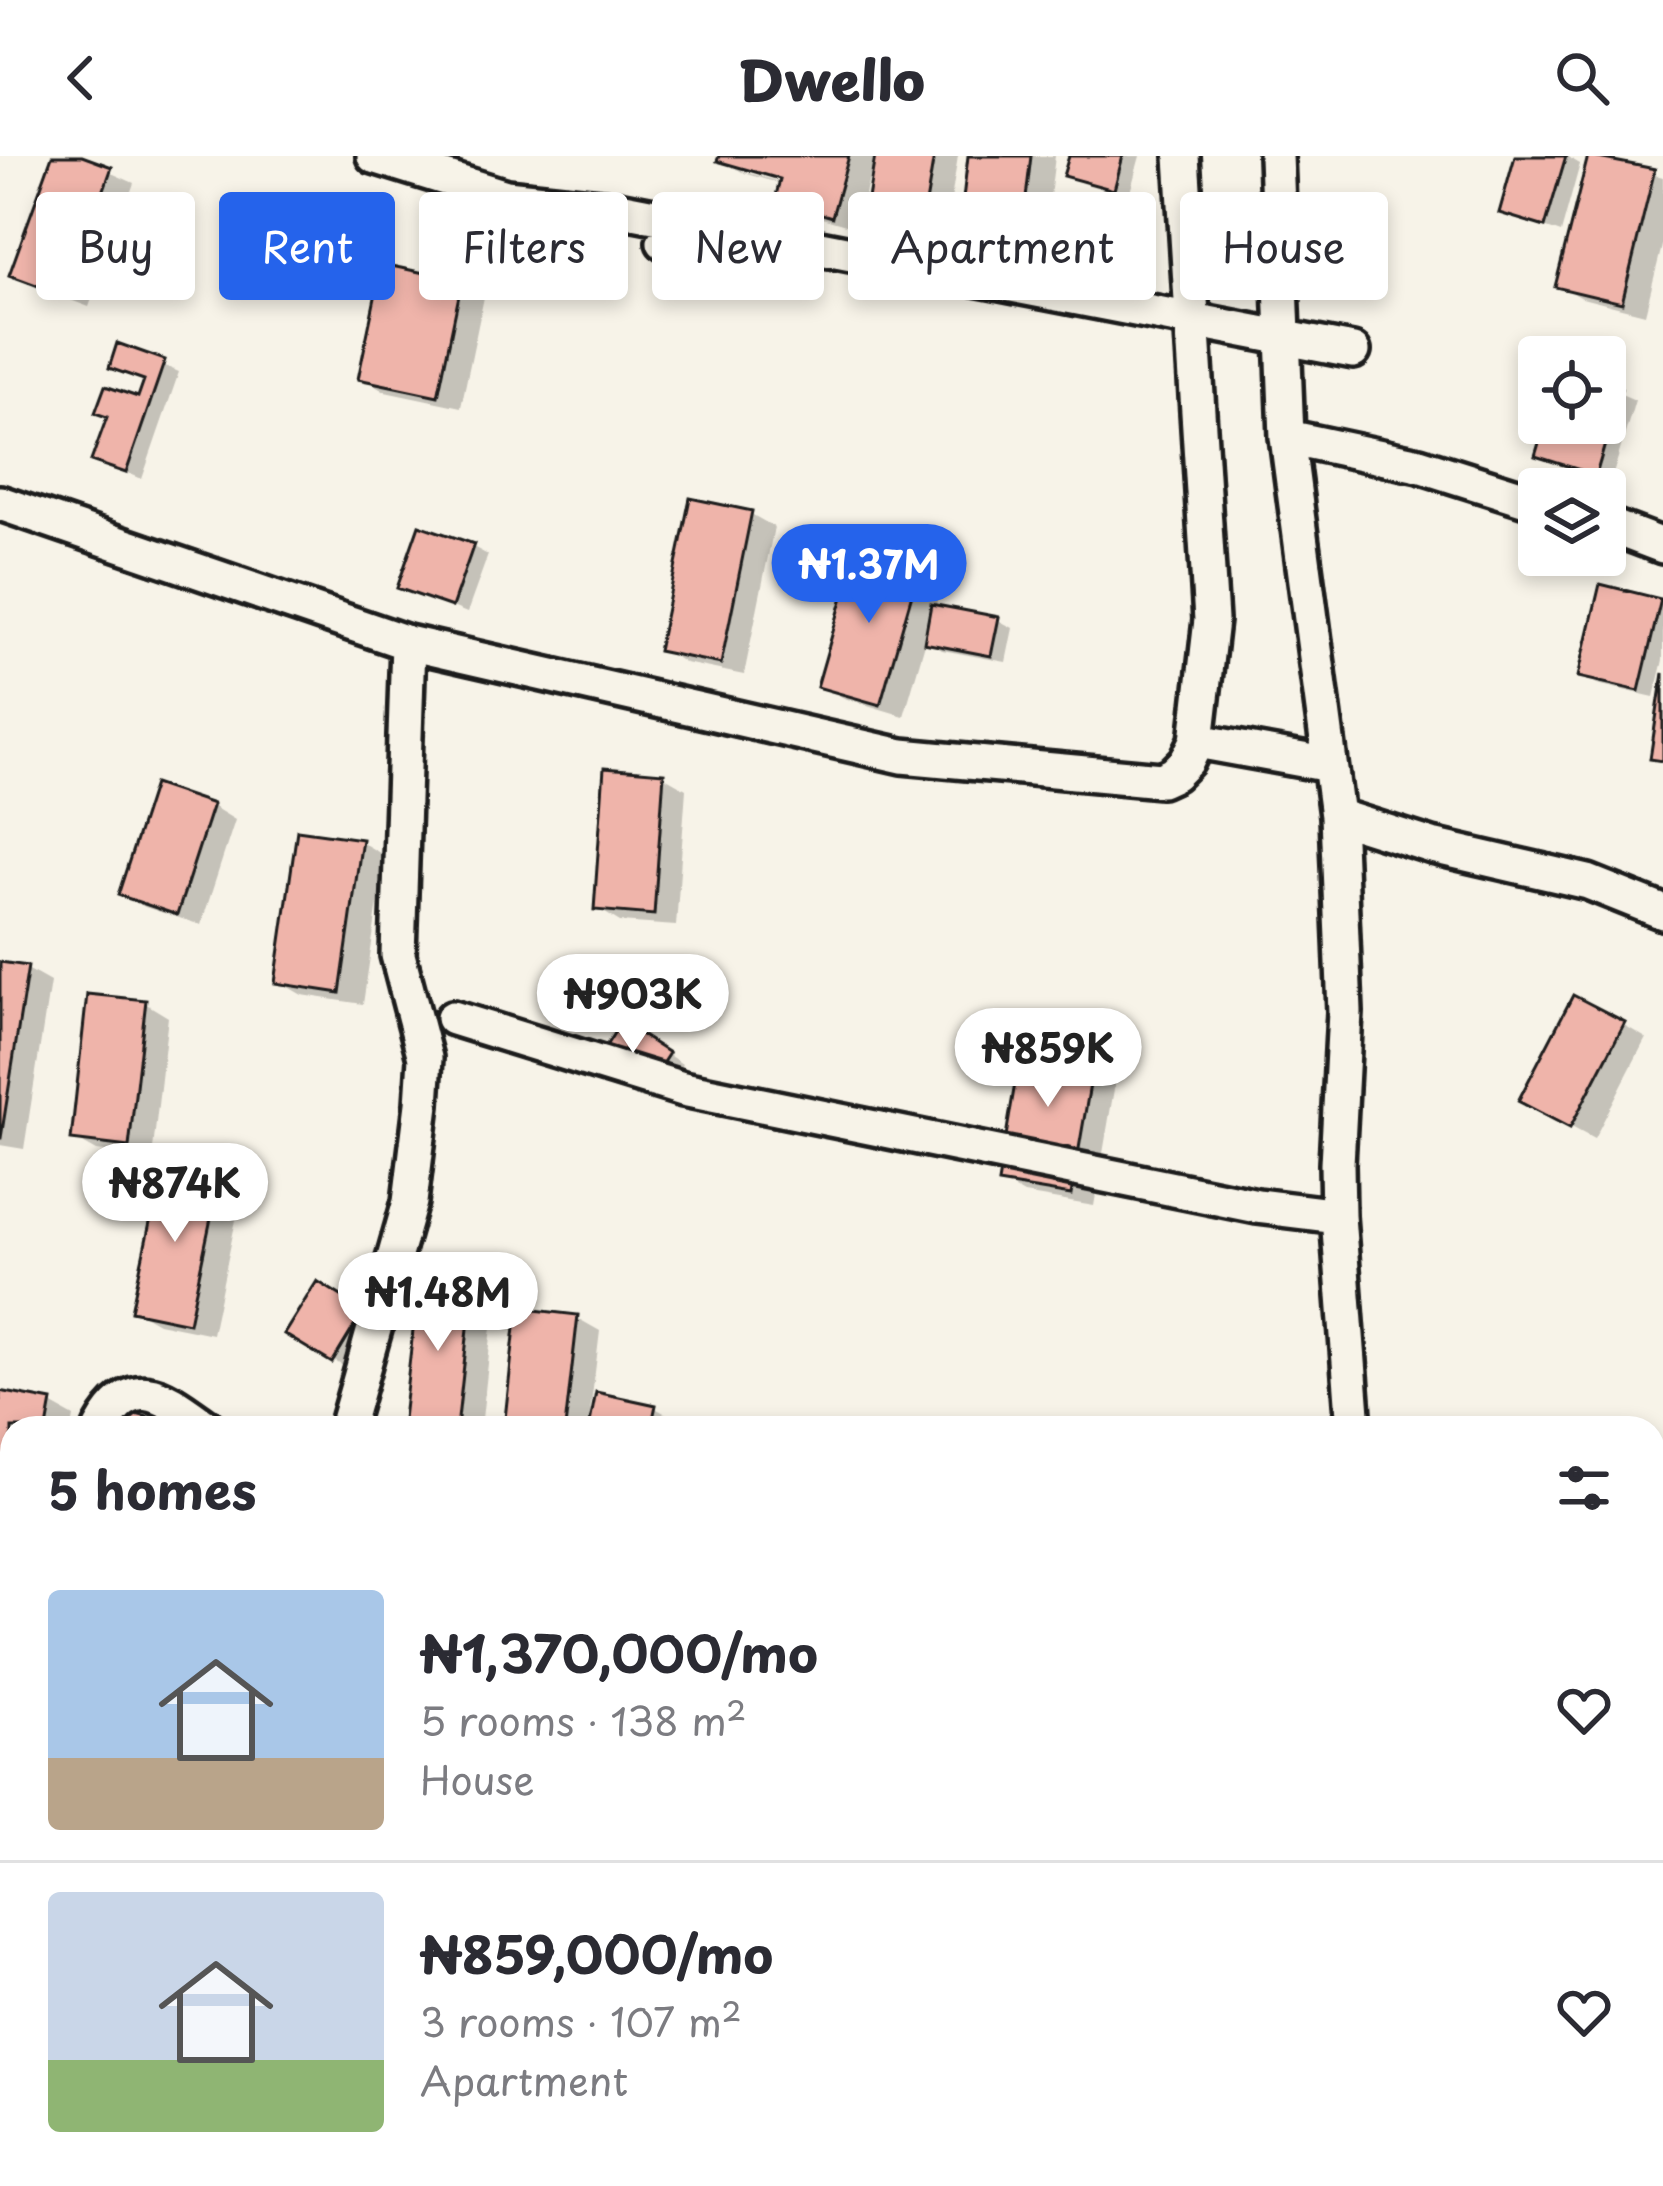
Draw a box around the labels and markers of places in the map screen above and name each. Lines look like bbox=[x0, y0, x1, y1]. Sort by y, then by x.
pin: ₦1.37M bbox=[771, 524, 967, 626]
pin: ₦903K bbox=[549, 954, 717, 1056]
pin: ₦859K bbox=[964, 1008, 1132, 1110]
pin: ₦874K bbox=[91, 1143, 259, 1245]
pin: ₦1.48M bbox=[340, 1252, 536, 1354]

